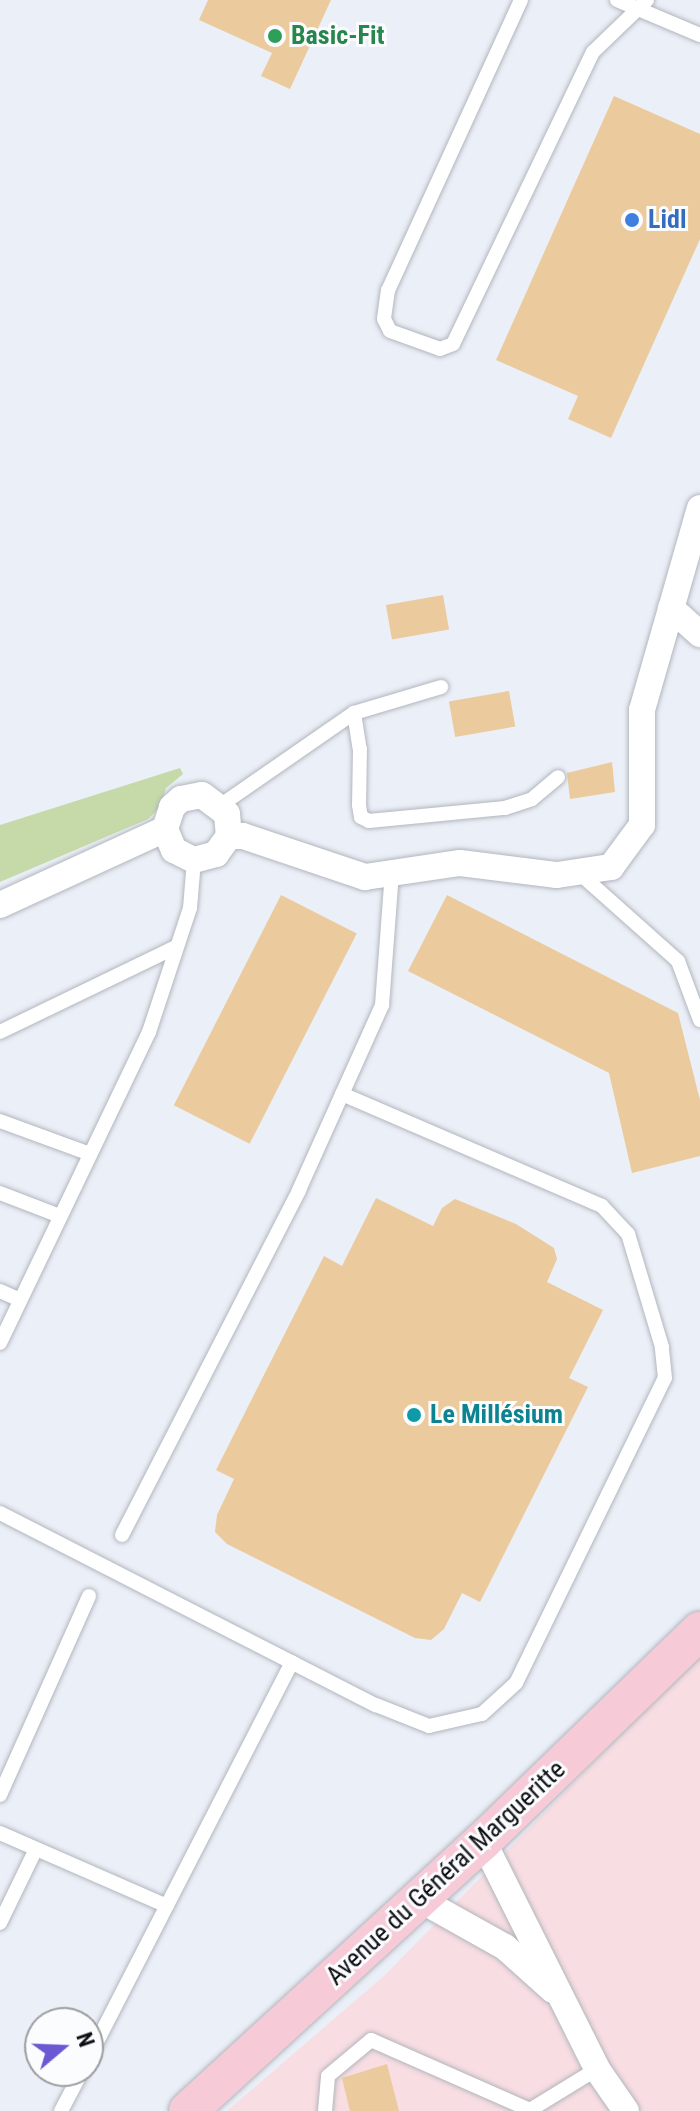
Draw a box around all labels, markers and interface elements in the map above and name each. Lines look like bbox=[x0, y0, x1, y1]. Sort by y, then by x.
place label: Basic-Fit bbox=[291, 20, 384, 52]
marker: Basic-Fit bbox=[266, 27, 284, 45]
place label: Lidl bbox=[648, 204, 686, 236]
marker: Lidl bbox=[623, 211, 641, 229]
place label: Le Millésium bbox=[430, 1399, 563, 1431]
marker: Le Millésium bbox=[405, 1406, 423, 1424]
street label: Avenue du Général Margueritte bbox=[320, 1754, 572, 1992]
north arrow bbox=[24, 2007, 104, 2087]
text: N bbox=[71, 2029, 99, 2050]

